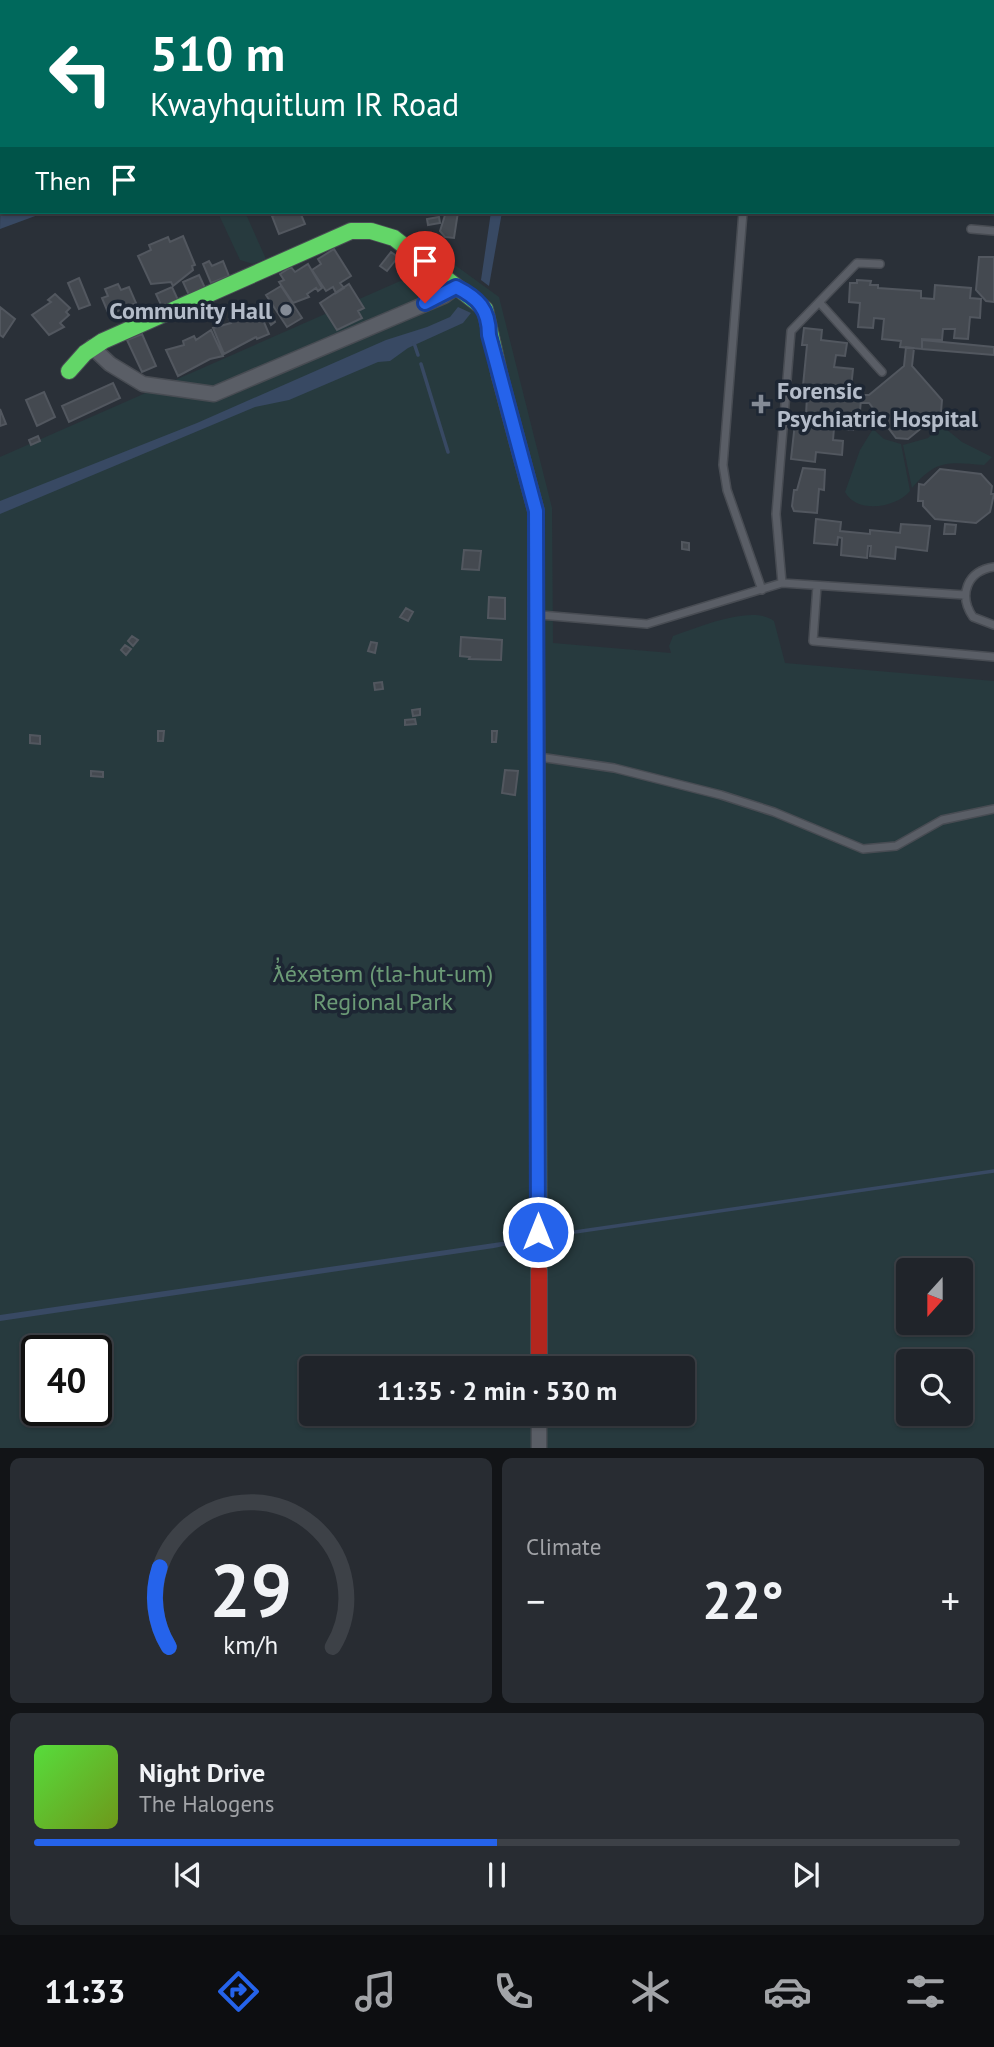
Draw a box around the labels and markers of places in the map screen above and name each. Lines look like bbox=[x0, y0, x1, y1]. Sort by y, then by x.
pin bbox=[395, 231, 455, 303]
place label: Community Hall bbox=[109, 295, 273, 326]
marker: Community Hall bbox=[278, 302, 294, 318]
place label: Forensic Psychiatric Hospital bbox=[777, 375, 979, 434]
marker: Forensic Psychiatric Hospital bbox=[751, 394, 771, 414]

